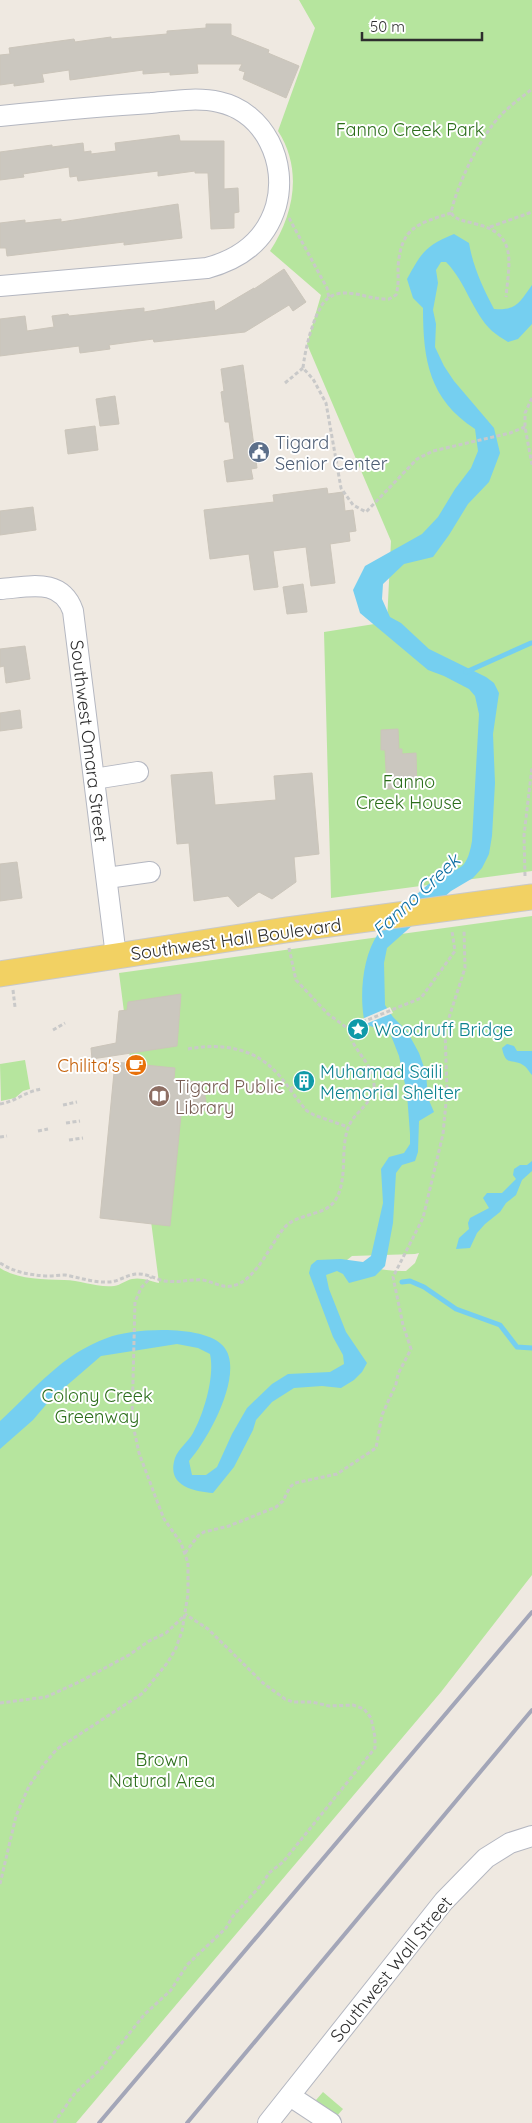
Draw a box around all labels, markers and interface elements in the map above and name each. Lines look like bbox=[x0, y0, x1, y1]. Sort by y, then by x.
scale bar bbox=[362, 10, 482, 42]
text: 50 m bbox=[370, 17, 405, 36]
park label: Fanno Creek Park bbox=[336, 118, 484, 141]
place label: Tigard Senior Center bbox=[275, 431, 388, 475]
public building icon: Tigard Senior Center bbox=[247, 440, 271, 464]
street label: Southwest Omara Street bbox=[65, 639, 113, 843]
park label: Fanno Creek House bbox=[356, 770, 462, 814]
water label: Fanno Creek bbox=[367, 847, 466, 942]
street label: Southwest Hall Boulevard bbox=[129, 913, 343, 965]
place icon: Woodruff Bridge bbox=[346, 1017, 370, 1041]
place label: Woodruff Bridge bbox=[374, 1018, 513, 1041]
cafe icon: Chilita's bbox=[124, 1053, 148, 1077]
place label: Chilita's bbox=[57, 1054, 120, 1077]
place label: Muhamad Saili Memorial Shelter bbox=[320, 1060, 461, 1104]
building icon: Muhamad Saili Memorial Shelter bbox=[292, 1069, 316, 1093]
place label: Tigard Public Library bbox=[175, 1075, 283, 1119]
library icon: Tigard Public Library bbox=[147, 1084, 171, 1108]
park label: Colony Creek Greenway bbox=[41, 1384, 153, 1428]
park label: Brown Natural Area bbox=[109, 1748, 215, 1792]
street label: Southwest Wall Street bbox=[325, 1891, 457, 2047]

